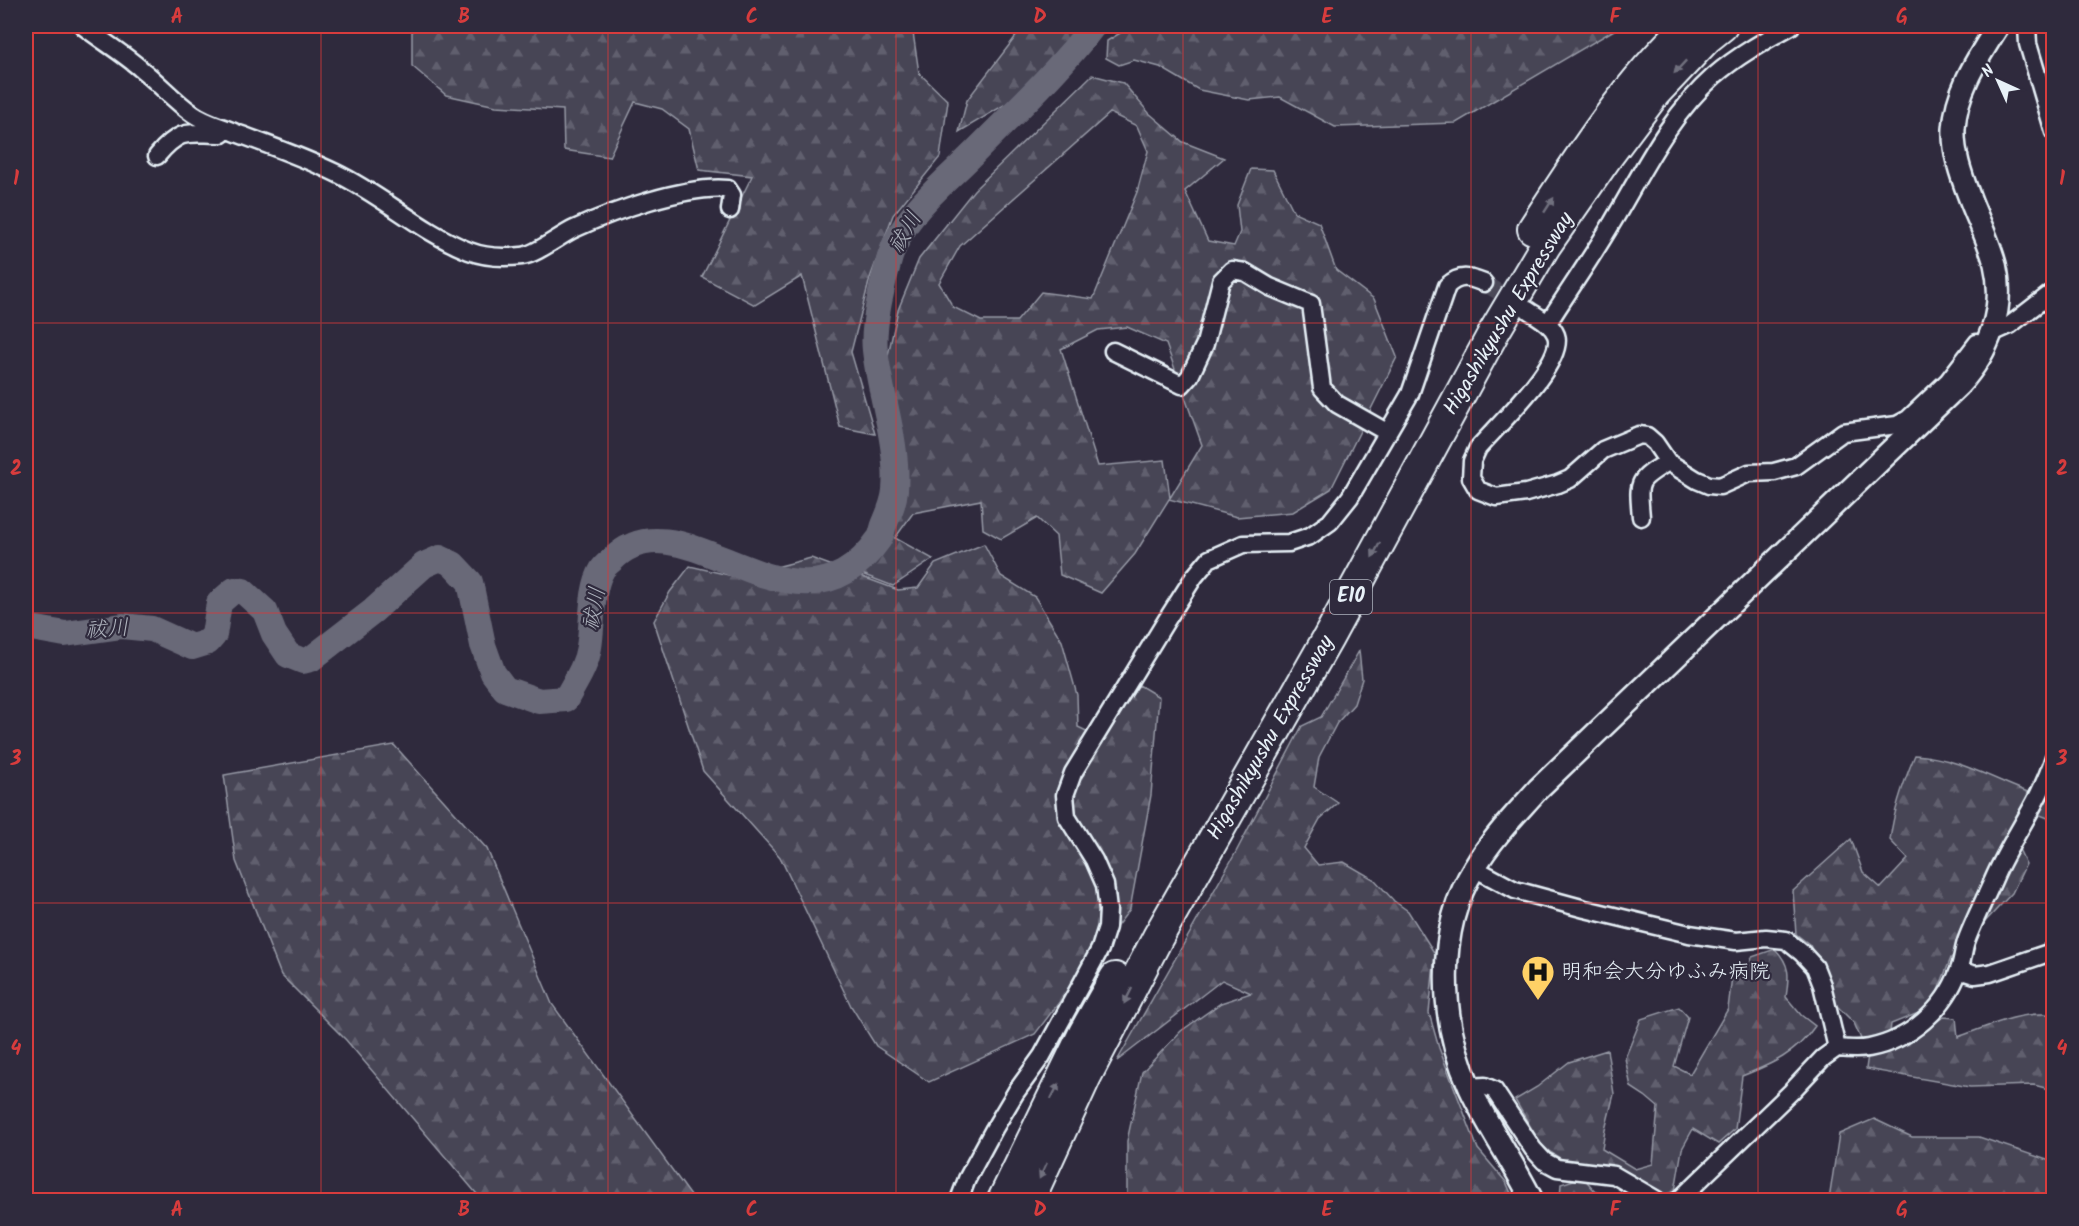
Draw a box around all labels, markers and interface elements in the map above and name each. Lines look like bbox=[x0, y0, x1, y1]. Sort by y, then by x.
text: A bbox=[171, 2, 183, 34]
text: B bbox=[458, 2, 470, 34]
text: C bbox=[746, 2, 758, 34]
text: D bbox=[1033, 2, 1047, 34]
text: E bbox=[1321, 2, 1333, 34]
text: F bbox=[1610, 2, 1622, 34]
text: G bbox=[1896, 2, 1908, 34]
north arrow bbox=[1968, 51, 2028, 111]
one-way arrow bbox=[1673, 59, 1687, 74]
text: N bbox=[1976, 59, 2001, 84]
text: 1 bbox=[13, 164, 19, 196]
text: 1 bbox=[2059, 164, 2065, 196]
one-way arrow bbox=[1543, 197, 1554, 213]
water label: 祓川 bbox=[880, 205, 932, 261]
street label: Higashikyushu Expressway bbox=[1435, 206, 1583, 422]
text: 2 bbox=[10, 454, 22, 486]
text: 2 bbox=[2056, 454, 2068, 486]
one-way arrow bbox=[1371, 542, 1381, 559]
road number: E10 bbox=[1330, 580, 1372, 614]
water label: 祓川 bbox=[574, 584, 616, 634]
water label: 祓川 bbox=[84, 611, 130, 649]
street label: Higashikyushu Expressway bbox=[1199, 629, 1343, 847]
text: 3 bbox=[10, 744, 22, 776]
text: 3 bbox=[2056, 744, 2068, 776]
hospital icon: 明和会大分ゆふみ病院 bbox=[1520, 954, 1556, 1001]
place label: 明和会大分ゆふみ病院 bbox=[1561, 956, 1770, 989]
one-way arrow bbox=[1123, 988, 1133, 1005]
text: 4 bbox=[11, 1034, 22, 1066]
text: 4 bbox=[2057, 1034, 2068, 1066]
one-way arrow bbox=[1050, 1082, 1060, 1100]
one-way arrow bbox=[1038, 1163, 1047, 1180]
text: A bbox=[171, 1195, 183, 1226]
text: B bbox=[458, 1195, 470, 1226]
text: C bbox=[746, 1195, 758, 1226]
text: D bbox=[1033, 1195, 1047, 1226]
text: E bbox=[1321, 1195, 1333, 1226]
text: F bbox=[1610, 1195, 1622, 1226]
text: G bbox=[1896, 1195, 1908, 1226]

